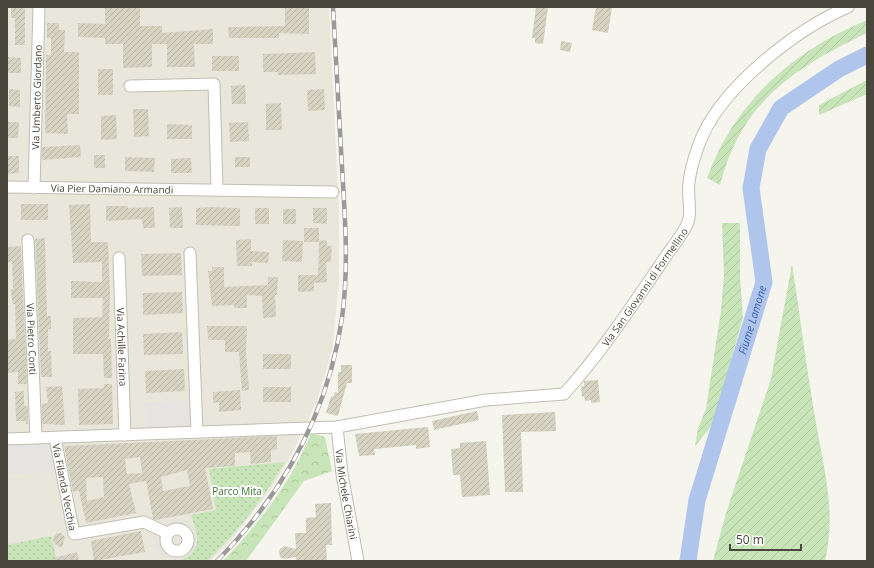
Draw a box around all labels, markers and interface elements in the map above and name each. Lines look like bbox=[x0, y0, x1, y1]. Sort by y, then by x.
street label: Via Umberto Giordano bbox=[28, 44, 45, 150]
street label: Via Pier Damiano Armandi bbox=[51, 181, 173, 197]
street label: Via San Giovanni di Formellino bbox=[598, 225, 691, 349]
water label: Fiume Lamone bbox=[734, 283, 770, 356]
street label: Via Pietro Conti bbox=[24, 303, 40, 375]
street label: Via Achille Farina bbox=[114, 307, 130, 387]
street label: Via Filanda Vecchia bbox=[49, 442, 80, 532]
street label: Via Michele Chiarini bbox=[332, 448, 361, 541]
park label: Parco Mita bbox=[212, 484, 262, 498]
scale bar bbox=[730, 526, 801, 552]
text: 50 m bbox=[736, 531, 764, 548]

